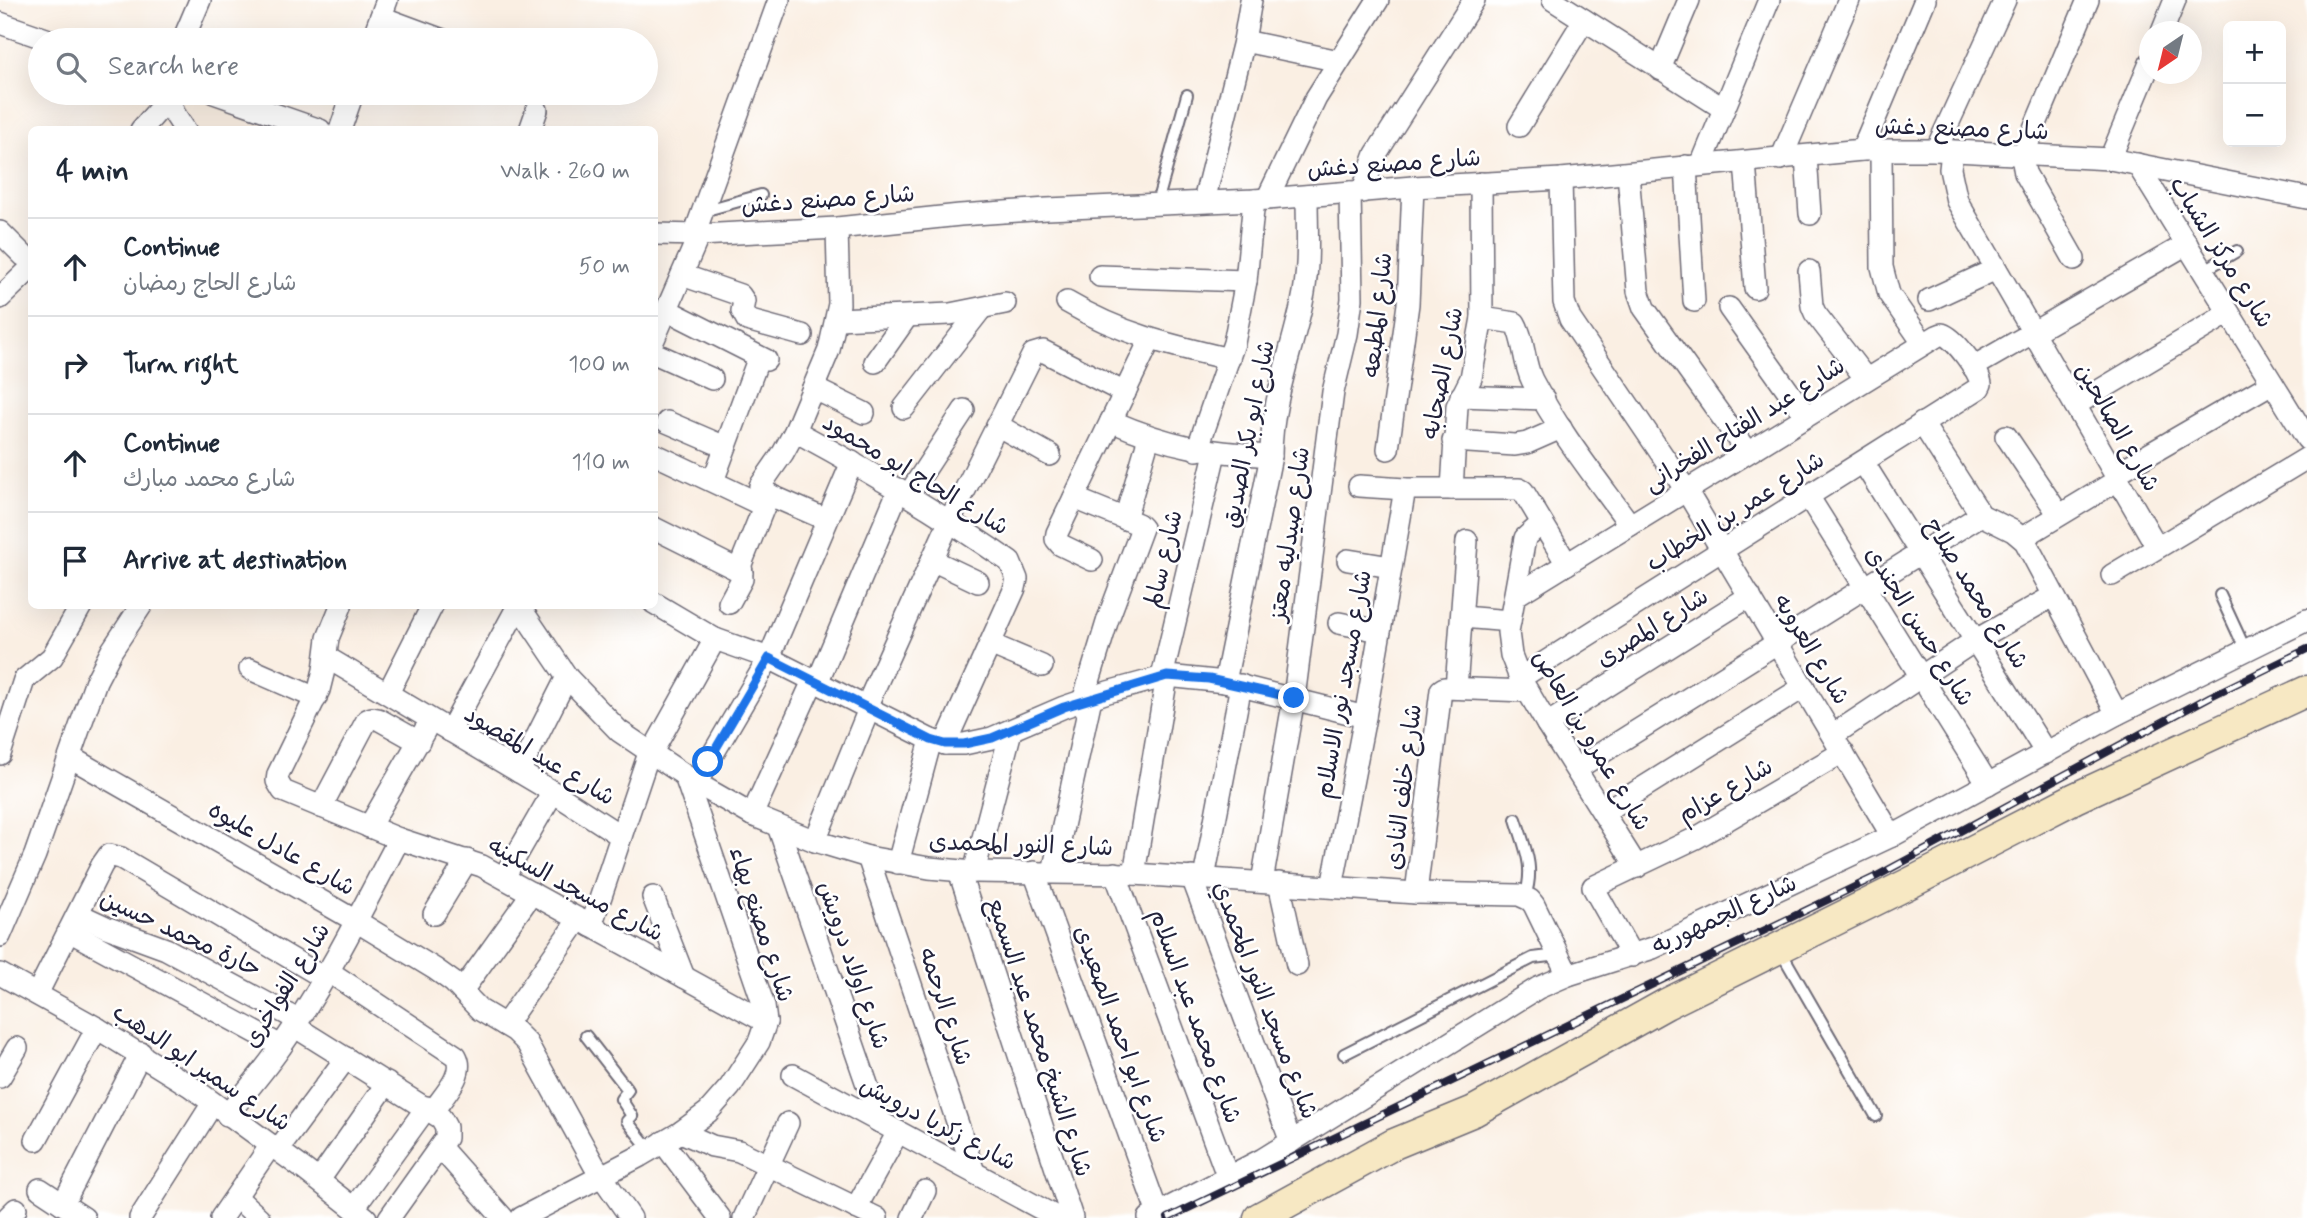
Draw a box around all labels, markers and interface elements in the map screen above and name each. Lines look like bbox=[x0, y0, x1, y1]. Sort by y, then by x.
north arrow bbox=[2139, 21, 2202, 84]
map controls bbox=[2223, 21, 2286, 147]
button: + bbox=[2223, 21, 2286, 84]
search box bbox=[28, 28, 658, 105]
icon: search bbox=[52, 48, 90, 86]
text: Search here bbox=[108, 50, 239, 84]
button: − bbox=[2223, 84, 2286, 147]
street label: شارع مصنع دغش bbox=[1875, 111, 2049, 148]
street label: شارع مصنع دغش bbox=[1306, 143, 1482, 186]
text: 4 min bbox=[56, 152, 129, 191]
text: Walk · 260 m bbox=[500, 157, 630, 187]
street label: شارع مركز الشباب bbox=[2162, 171, 2280, 334]
street label: شارع مصنع دغش bbox=[740, 179, 916, 222]
text: Continue bbox=[123, 231, 220, 265]
icon: ahead bbox=[56, 248, 94, 286]
street label: شارع المطبعه bbox=[1357, 251, 1400, 379]
text: 50 m bbox=[579, 252, 630, 282]
text: شارع الحاج رمضان bbox=[123, 269, 297, 299]
street label: شارع الصحابه bbox=[1415, 304, 1471, 442]
street label: شارع ابو بكر الصديق bbox=[1216, 338, 1283, 531]
icon: right bbox=[56, 346, 94, 384]
text: Turn right bbox=[123, 348, 239, 382]
text: 100 m bbox=[568, 350, 630, 380]
street label: شارع عبد الفتاح الفخرانى bbox=[1638, 351, 1851, 500]
street label: شارع الصالحين bbox=[2067, 358, 2166, 498]
street label: شارع الحاج ابو محمود bbox=[816, 407, 1014, 543]
text: Continue bbox=[123, 427, 220, 461]
icon: ahead bbox=[56, 444, 94, 482]
street label: شارع صيدليه معتز bbox=[1263, 445, 1318, 626]
street label: شارع عمر بن الخطاب bbox=[1641, 445, 1831, 580]
text: 110 m bbox=[571, 448, 630, 478]
text: شارع محمد مبارك bbox=[123, 465, 295, 495]
street label: شارع سالم bbox=[1138, 507, 1192, 612]
street label: شارع محمد صلاح bbox=[1917, 512, 2035, 675]
street label: شارع حسن الجندى bbox=[1857, 541, 1980, 713]
icon: arrive bbox=[56, 542, 94, 580]
text: Arrive at destination bbox=[123, 544, 347, 578]
street label: شارع مسجد نور الاسلام bbox=[1309, 568, 1381, 801]
street label: شارع المصرى bbox=[1591, 582, 1715, 675]
street label: شارع العروبه bbox=[1766, 589, 1856, 711]
street label: شارع عمرو بن العاص bbox=[1524, 644, 1657, 837]
route end bbox=[1278, 682, 1309, 713]
street label: شارع عبد المقصود bbox=[458, 699, 620, 814]
street label: شارع خلف النادى bbox=[1379, 702, 1430, 872]
route start bbox=[692, 746, 723, 777]
street label: شارع عزام bbox=[1673, 752, 1779, 832]
street label: شارع عادل عليوه bbox=[202, 795, 360, 904]
street label: شارع النور المحمدى bbox=[928, 827, 1114, 864]
street label: شارع مسجد السكينه bbox=[482, 831, 669, 950]
street label: شارع مصنع بهاء bbox=[721, 843, 800, 1006]
street label: شارع الجمهوريه bbox=[1647, 868, 1802, 963]
street label: شارع اولاد درويش bbox=[809, 877, 896, 1054]
street label: شارع مسجد النور المحمدي bbox=[1205, 877, 1324, 1124]
street label: حارة محمد حسين bbox=[95, 883, 266, 985]
street label: شارع الشيخ محمد عبد السميع bbox=[979, 894, 1098, 1181]
street label: شارع محمد عبد السلام bbox=[1140, 905, 1248, 1128]
street label: شارع الفواخرى bbox=[236, 917, 338, 1054]
street label: شارع ابو احمد الصعيدى bbox=[1066, 922, 1173, 1147]
street label: شارع الرحمه bbox=[911, 943, 978, 1070]
street label: شارع سمير ابو الدهب bbox=[106, 997, 296, 1139]
street label: شارع زكريا درويش bbox=[854, 1070, 1021, 1179]

